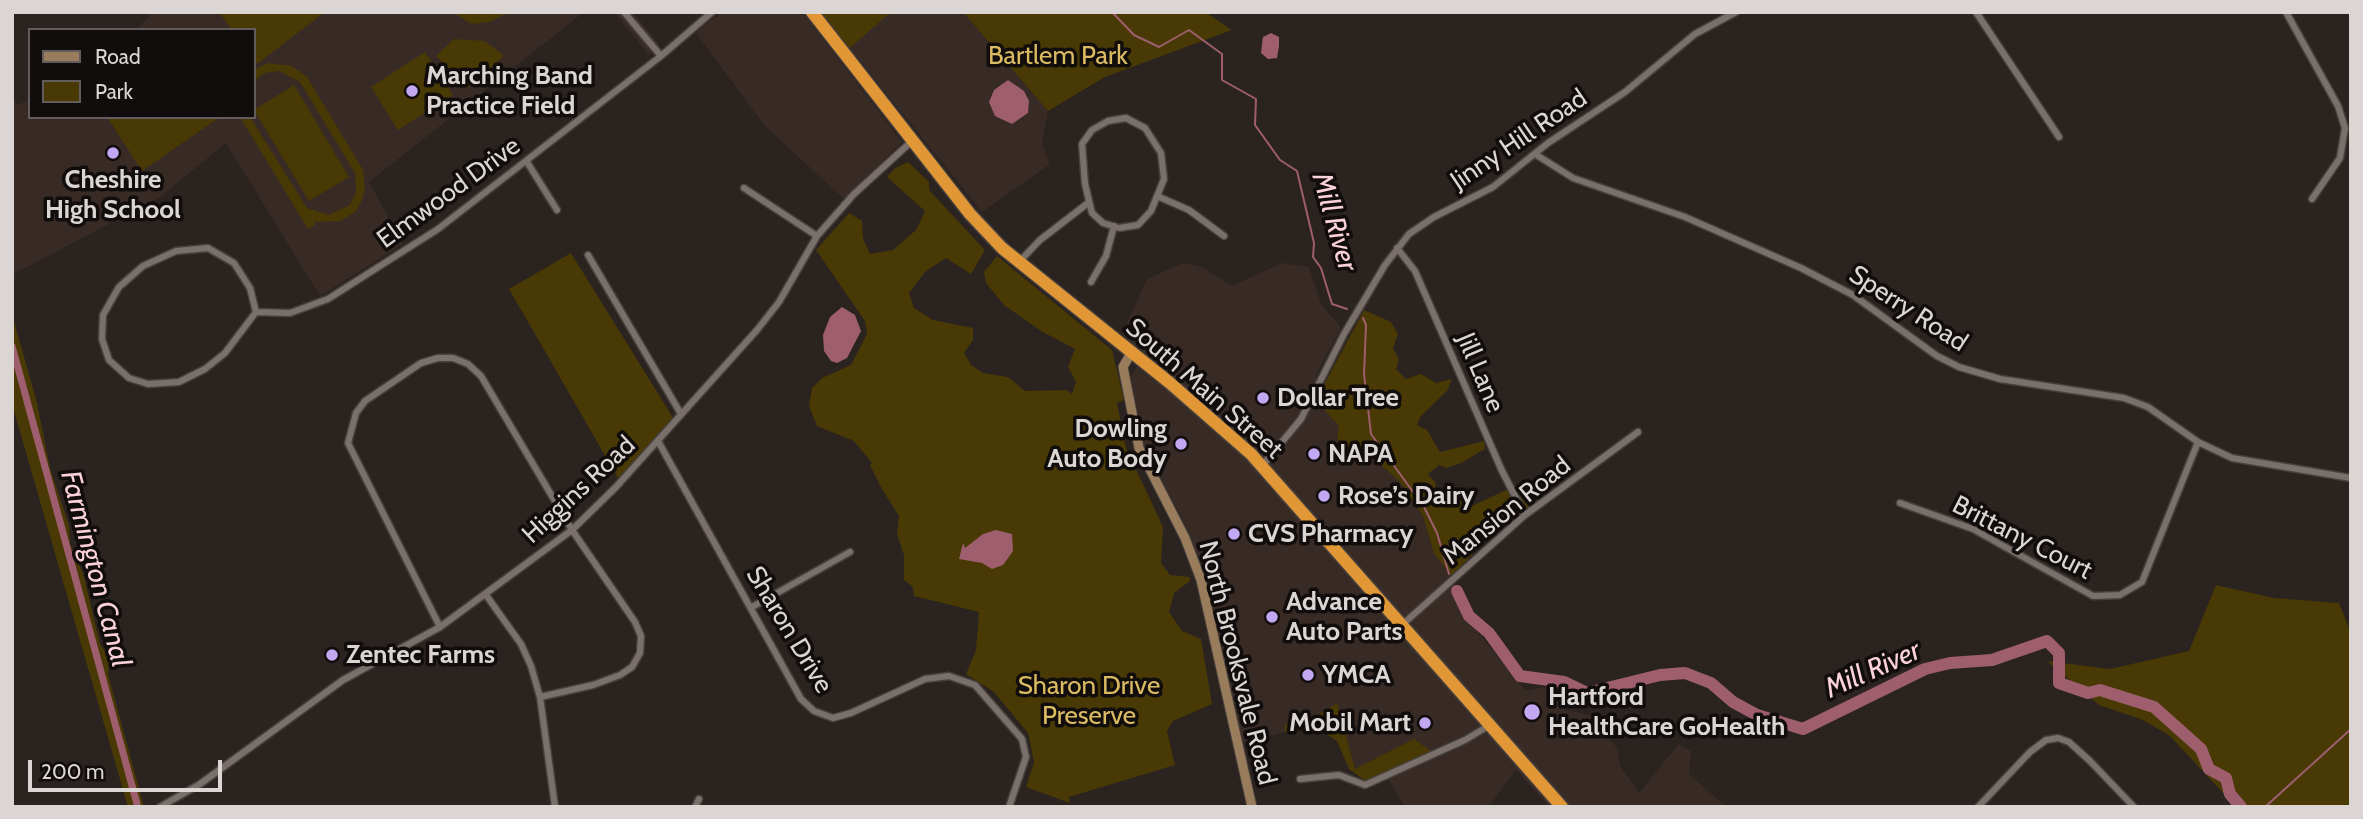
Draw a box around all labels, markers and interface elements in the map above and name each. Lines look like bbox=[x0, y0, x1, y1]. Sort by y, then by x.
legend bbox=[28, 28, 256, 119]
park label: Bartlem Park bbox=[988, 40, 1128, 72]
text: Road bbox=[95, 44, 141, 69]
place label: Marching Band Practice Field bbox=[426, 60, 593, 122]
text: Park bbox=[95, 79, 133, 104]
marker: Marching Band Practice Field bbox=[404, 83, 420, 99]
street label: Jinny Hill Road bbox=[1445, 83, 1593, 197]
street label: Elmwood Drive bbox=[371, 131, 527, 255]
marker: Cheshire High School bbox=[105, 145, 121, 161]
place label: Cheshire High School bbox=[45, 164, 181, 226]
water label: Mill River bbox=[1304, 169, 1364, 275]
street label: Sperry Road bbox=[1843, 259, 1973, 359]
street label: South Main Street bbox=[1119, 312, 1289, 466]
street label: Jill Lane bbox=[1449, 329, 1511, 417]
place label: Dollar Tree bbox=[1277, 382, 1399, 414]
marker: Dollar Tree bbox=[1255, 390, 1271, 406]
place label: Dowling Auto Body bbox=[1047, 413, 1167, 474]
street label: Higgins Road bbox=[516, 430, 642, 550]
marker: Dowling Auto Body bbox=[1173, 436, 1189, 452]
place label: NAPA bbox=[1328, 438, 1393, 470]
marker: NAPA bbox=[1306, 446, 1322, 462]
street label: Mansion Road bbox=[1437, 450, 1577, 572]
water label: Farmington Canal bbox=[53, 467, 137, 671]
place label: Rose’s Dairy bbox=[1338, 480, 1474, 512]
marker: Rose’s Dairy bbox=[1316, 488, 1332, 504]
street label: Brittany Court bbox=[1947, 489, 2097, 587]
place label: CVS Pharmacy bbox=[1248, 518, 1413, 550]
marker: CVS Pharmacy bbox=[1226, 526, 1242, 542]
street label: North Brooksvale Road bbox=[1192, 538, 1282, 788]
street label: Sharon Drive bbox=[739, 561, 839, 699]
place label: Advance Auto Parts bbox=[1286, 586, 1402, 648]
marker: Advance Auto Parts bbox=[1264, 609, 1280, 625]
water label: Mill River bbox=[1820, 634, 1926, 706]
place label: Zentec Farms bbox=[346, 639, 495, 671]
marker: Zentec Farms bbox=[324, 647, 340, 663]
place label: YMCA bbox=[1322, 659, 1391, 691]
marker: YMCA bbox=[1300, 667, 1316, 683]
park label: Sharon Drive Preserve bbox=[1018, 670, 1160, 732]
place label: Hartford HealthCare GoHealth bbox=[1548, 681, 1785, 742]
marker: Hartford HealthCare GoHealth bbox=[1522, 702, 1542, 722]
place label: Mobil Mart bbox=[1289, 707, 1411, 739]
marker: Mobil Mart bbox=[1417, 715, 1433, 731]
scale bar bbox=[32, 746, 226, 790]
text: 200 m bbox=[41, 759, 104, 784]

